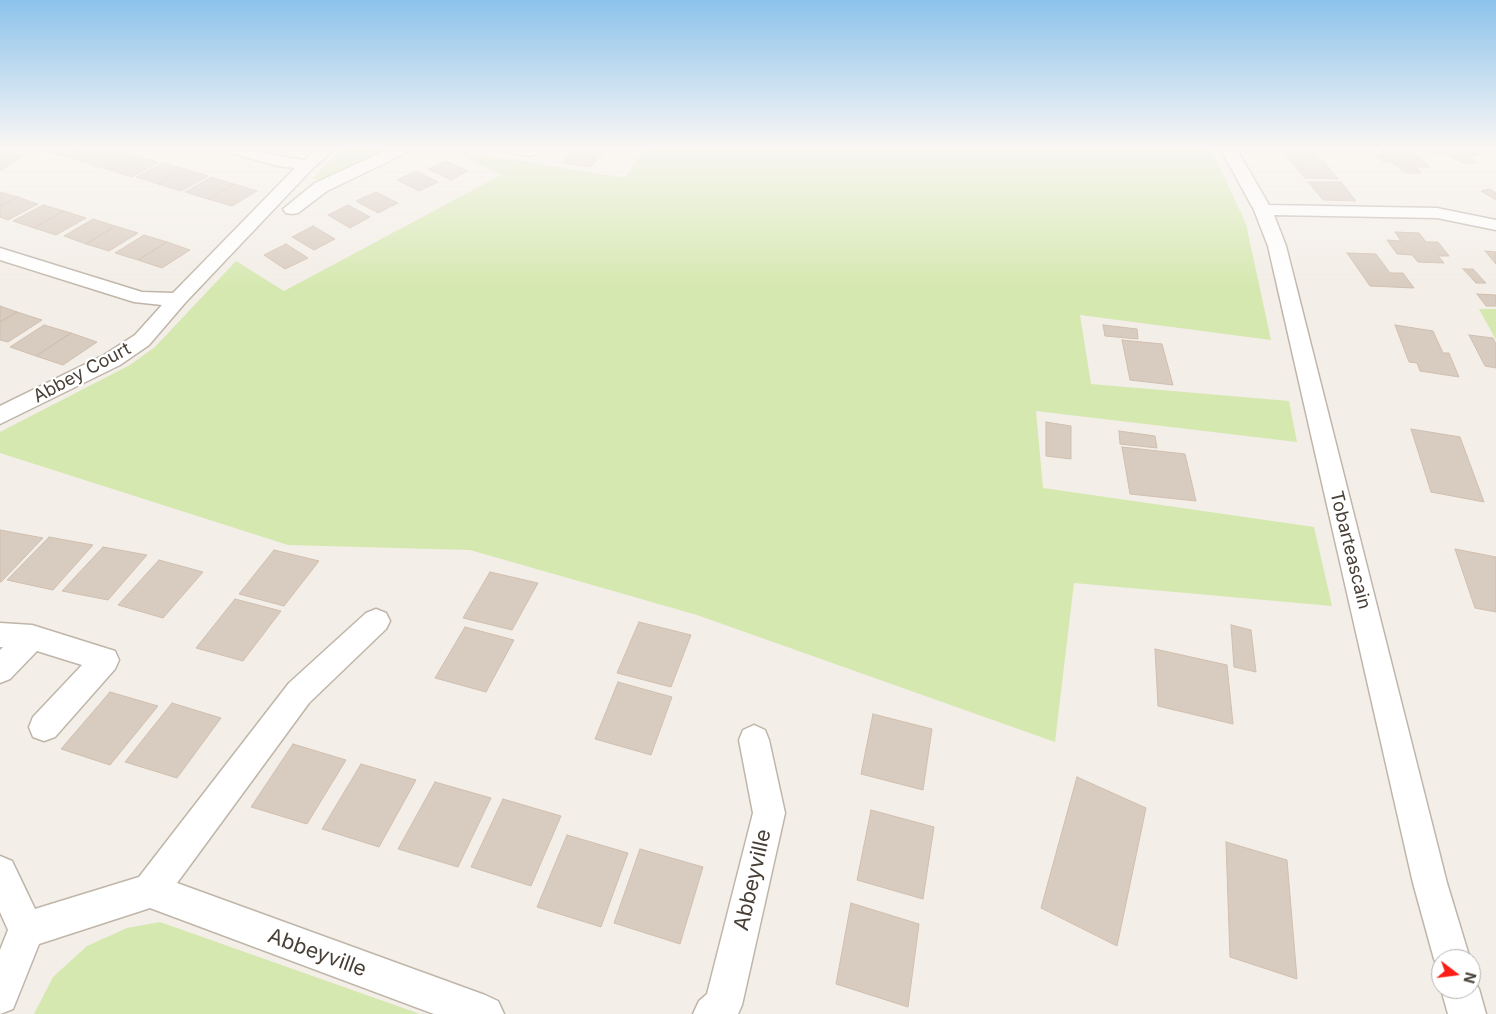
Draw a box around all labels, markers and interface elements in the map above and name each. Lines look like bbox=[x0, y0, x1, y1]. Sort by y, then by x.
street label: Abbey Court bbox=[30, 338, 134, 408]
street label: Tobarteascain bbox=[1325, 489, 1375, 611]
street label: Abbeyville bbox=[729, 827, 777, 933]
street label: Abbeyville bbox=[264, 924, 370, 982]
north arrow bbox=[1431, 949, 1481, 999]
text: N bbox=[1460, 970, 1480, 985]

